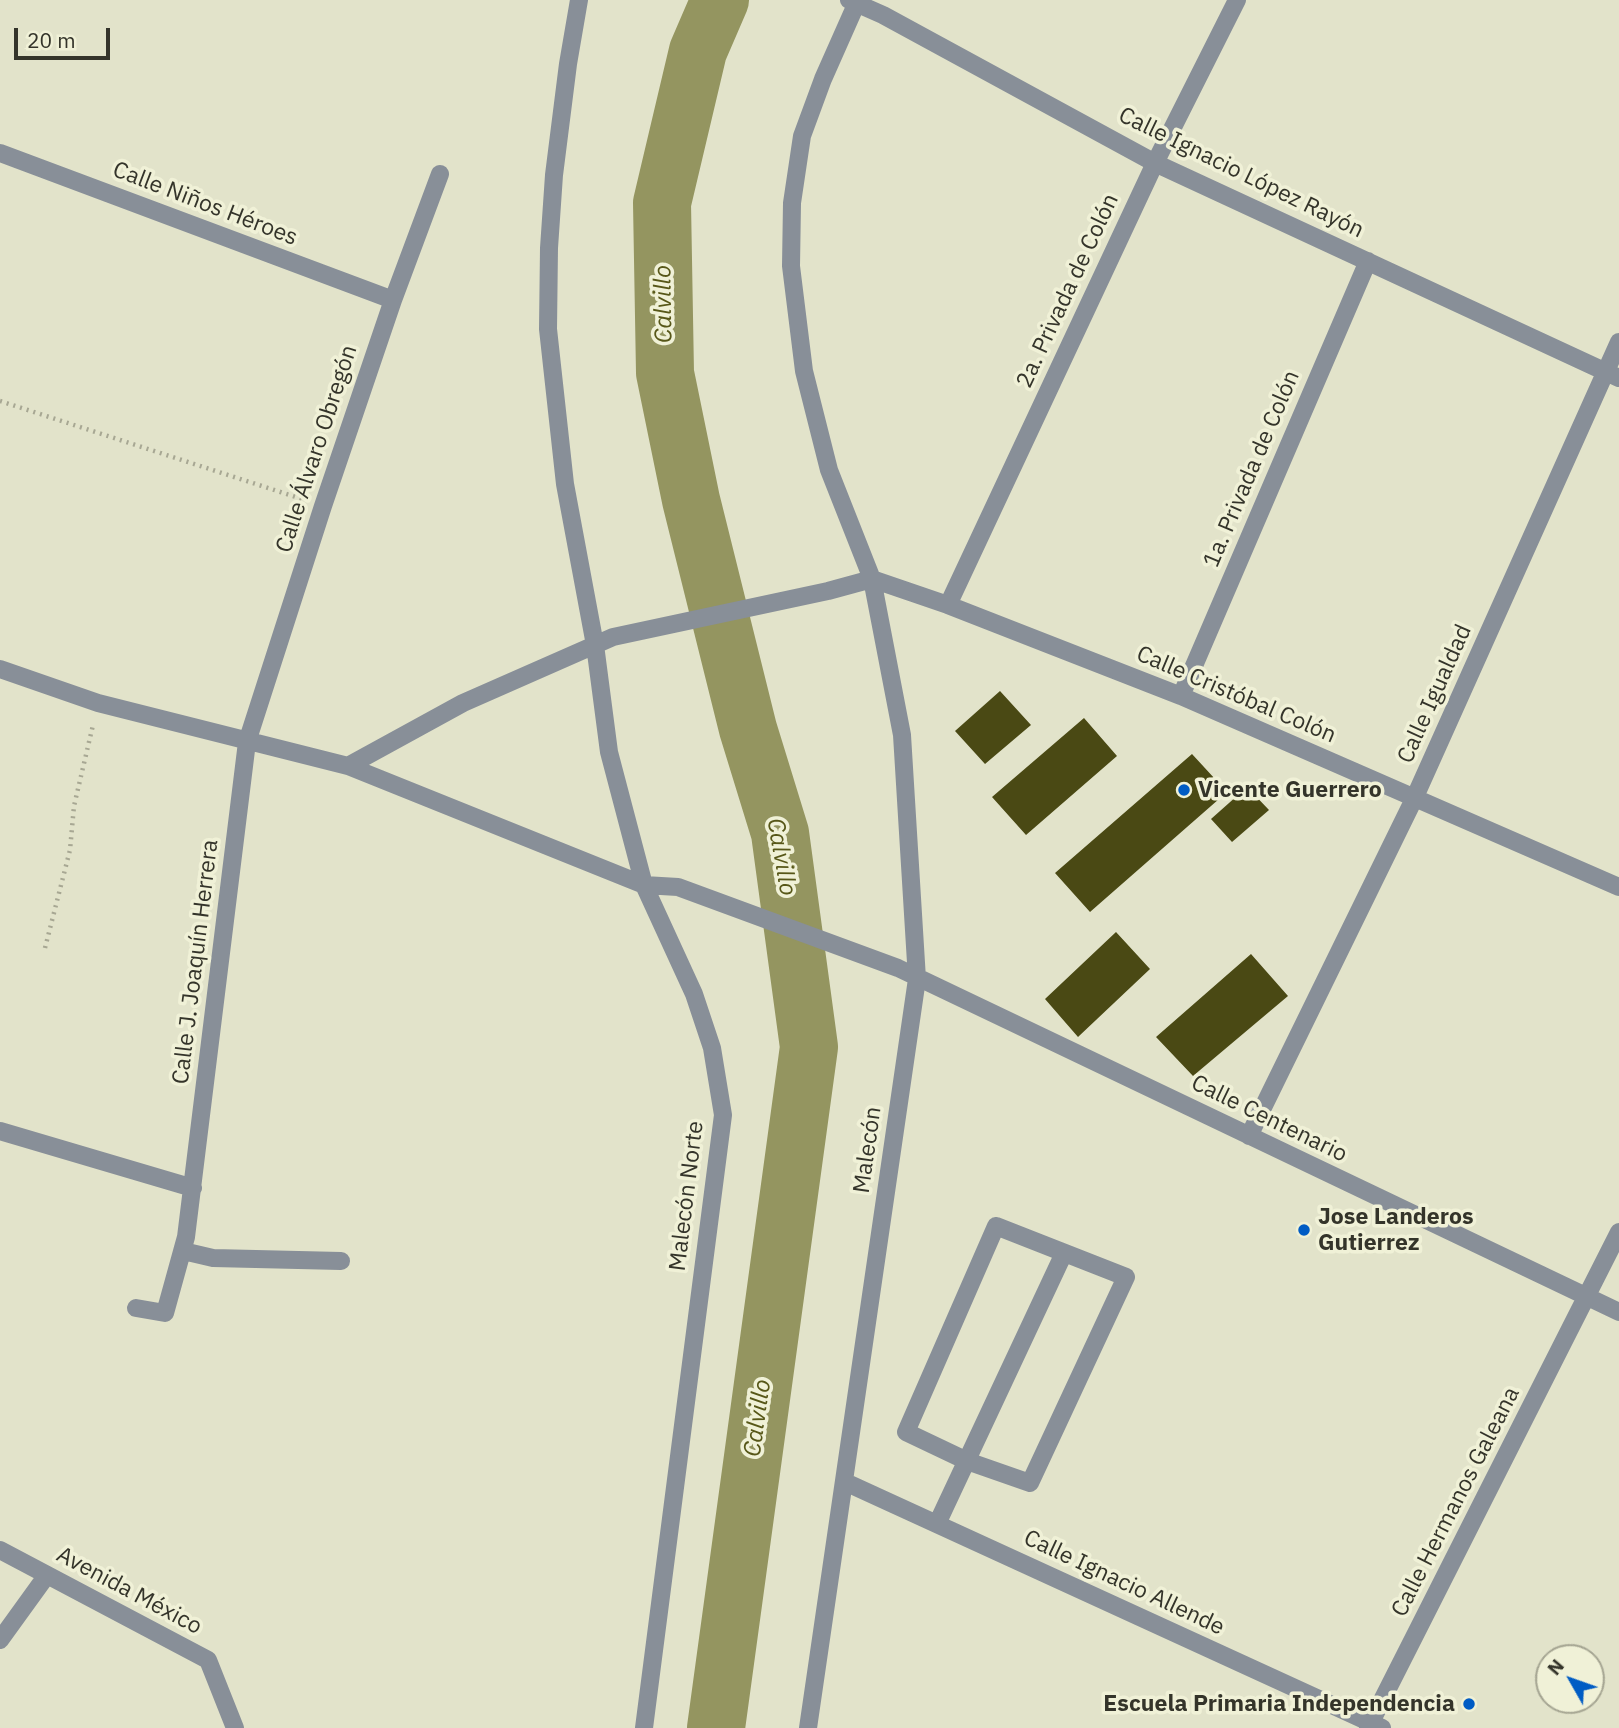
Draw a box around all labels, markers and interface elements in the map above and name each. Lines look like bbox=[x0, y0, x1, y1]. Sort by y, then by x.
scale bar bbox=[18, 14, 114, 58]
text: 20 m bbox=[27, 26, 76, 54]
street label: Calle Ignacio López Rayón bbox=[1114, 102, 1368, 244]
street label: Calle Niños Héroes bbox=[109, 156, 301, 252]
street label: 2a. Privada de Colón bbox=[1011, 190, 1125, 392]
water label: Calvillo bbox=[649, 265, 679, 343]
street label: Calle Álvaro Obregón bbox=[270, 342, 364, 556]
street label: 1a. Privada de Colón bbox=[1198, 366, 1306, 572]
street label: Calle Igualdad bbox=[1392, 620, 1478, 768]
street label: Calle Cristóbal Colón bbox=[1132, 640, 1340, 750]
place label: Vicente Guerrero bbox=[1198, 776, 1382, 804]
marker: Vicente Guerrero bbox=[1176, 782, 1192, 798]
water label: Calvillo bbox=[760, 816, 802, 898]
street label: Calle J. Joaquín Herrera bbox=[167, 838, 225, 1086]
street label: Calle Centenario bbox=[1187, 1069, 1351, 1169]
street label: Malecón bbox=[848, 1105, 888, 1195]
street label: Malecón Norte bbox=[664, 1119, 710, 1273]
place label: Jose Landeros Gutierrez bbox=[1318, 1203, 1474, 1257]
marker: Jose Landeros Gutierrez bbox=[1296, 1222, 1312, 1238]
water label: Calvillo bbox=[738, 1377, 778, 1459]
street label: Calle Hermanos Galeana bbox=[1386, 1383, 1526, 1621]
street label: Calle Ignacio Allende bbox=[1019, 1524, 1229, 1642]
street label: Avenida México bbox=[52, 1541, 206, 1641]
north arrow bbox=[1535, 1644, 1605, 1714]
text: N bbox=[1542, 1654, 1569, 1680]
place label: Escuela Primaria Independencia bbox=[1103, 1690, 1455, 1718]
marker: Escuela Primaria Independencia bbox=[1461, 1696, 1477, 1712]

